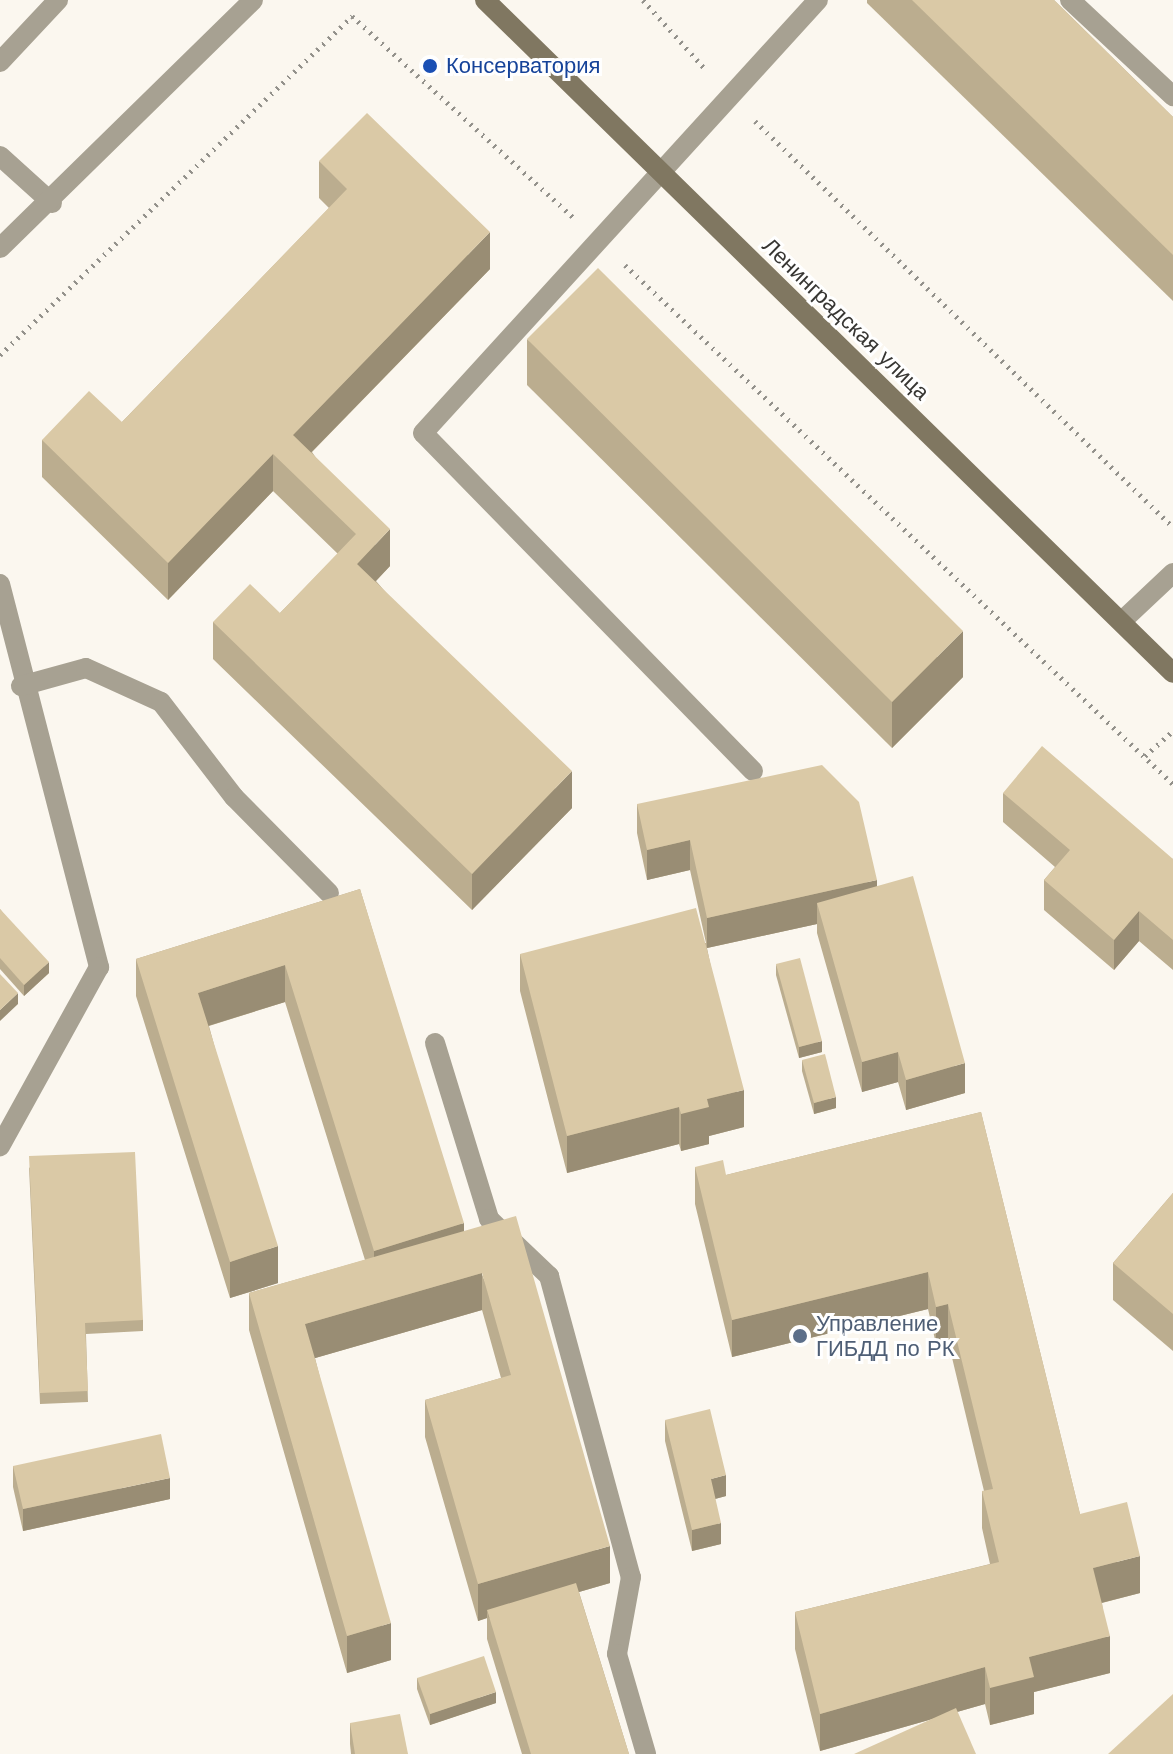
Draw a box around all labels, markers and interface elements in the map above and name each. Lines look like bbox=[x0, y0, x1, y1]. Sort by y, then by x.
place label: Консерватория bbox=[446, 53, 600, 79]
marker: Консерватория bbox=[421, 57, 439, 75]
street label: Ленинградская улица bbox=[757, 232, 935, 406]
place label: Управление ГИБДД по РК bbox=[816, 1310, 955, 1362]
marker: Управление ГИБДД по РК bbox=[791, 1327, 809, 1345]

